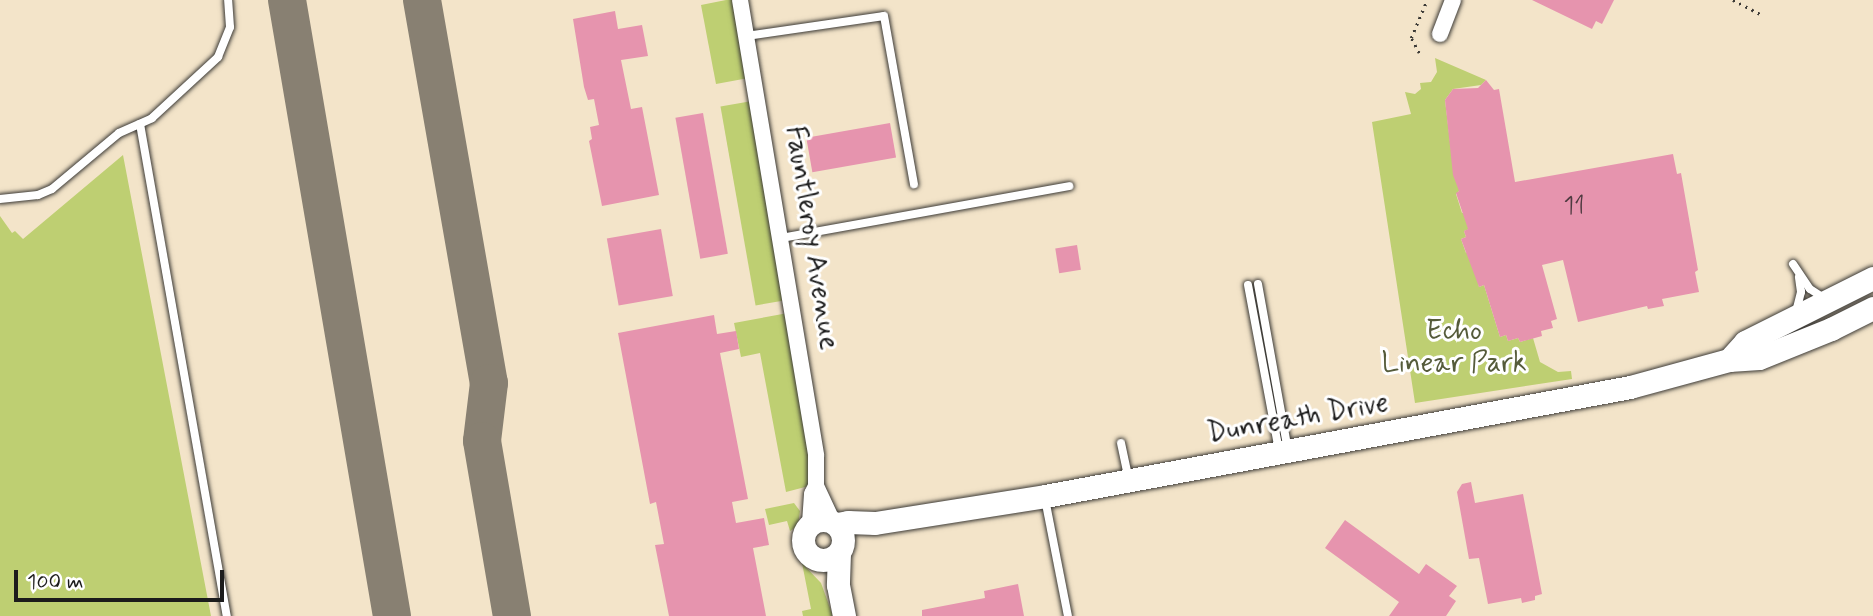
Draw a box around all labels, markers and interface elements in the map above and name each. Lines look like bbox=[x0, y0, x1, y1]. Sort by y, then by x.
street label: Fauntleroy Avenue bbox=[777, 128, 845, 348]
house number: 11 bbox=[1563, 193, 1585, 221]
park label: Echo Linear Park bbox=[1381, 315, 1527, 381]
street label: Dunreath Drive bbox=[1205, 387, 1391, 451]
scale bar bbox=[18, 556, 228, 600]
text: 100 m bbox=[27, 568, 83, 596]

